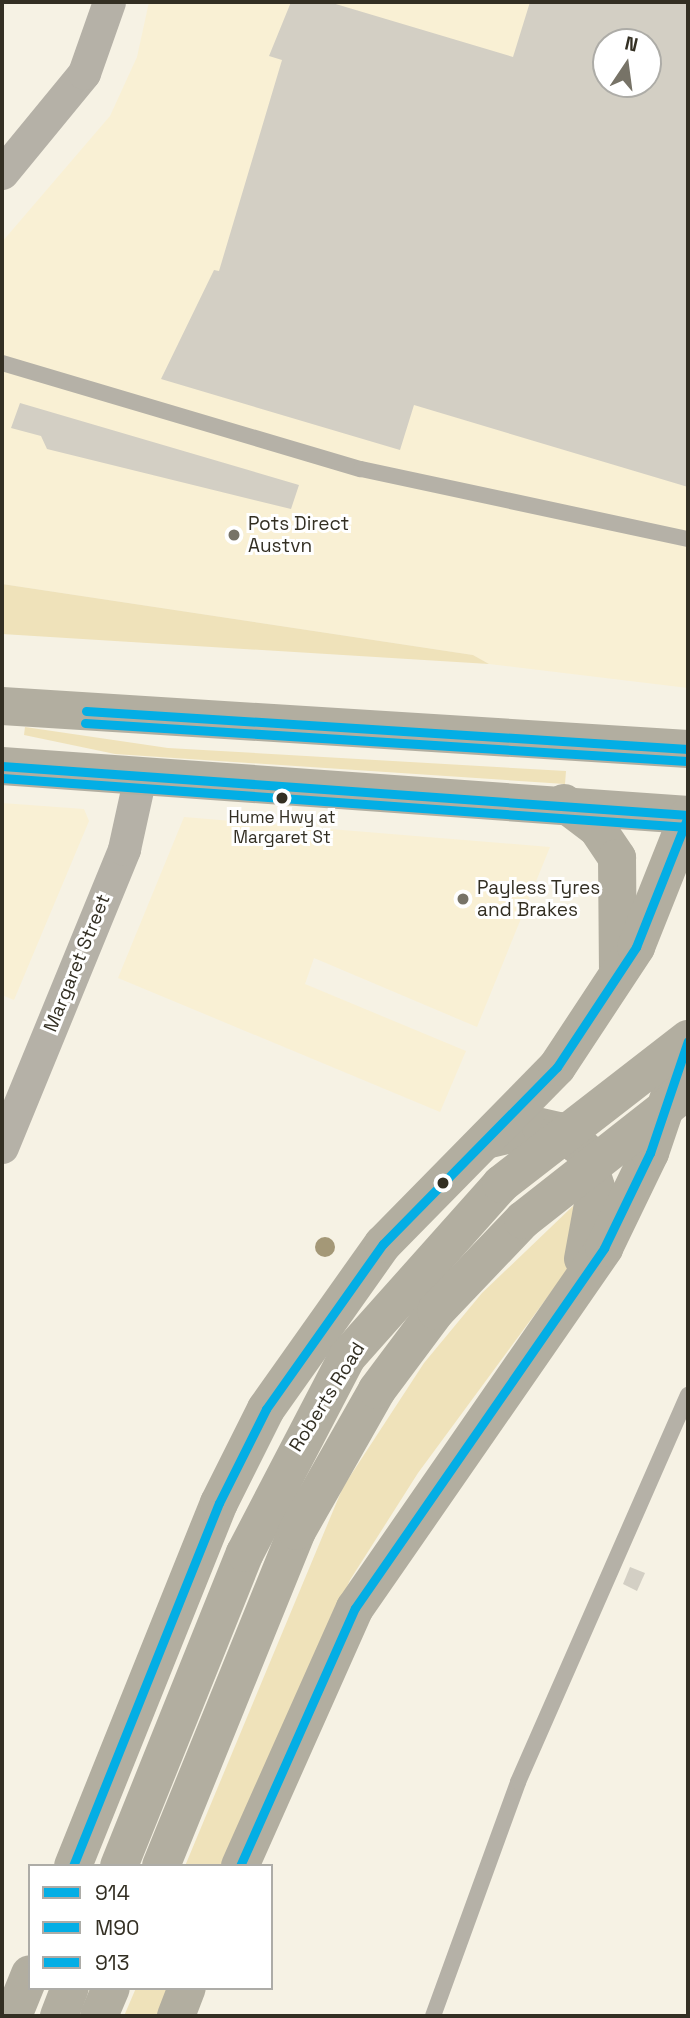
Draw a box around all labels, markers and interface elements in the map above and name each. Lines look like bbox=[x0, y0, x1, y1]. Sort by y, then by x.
north arrow bbox=[592, 28, 662, 98]
text: N bbox=[622, 30, 640, 58]
place label: Pots Direct Austvn bbox=[248, 513, 349, 557]
marker: Pots Direct Austvn bbox=[226, 527, 242, 543]
marker: Hume Hwy at Margaret St bbox=[275, 791, 289, 805]
place label: Hume Hwy at Margaret St bbox=[228, 808, 336, 848]
place label: Payless Tyres and Brakes bbox=[477, 877, 601, 921]
street label: Margaret Street bbox=[39, 891, 115, 1035]
marker: Payless Tyres and Brakes bbox=[455, 891, 471, 907]
unlabelled marker bbox=[436, 1176, 450, 1190]
street label: Roberts Road bbox=[284, 1338, 370, 1456]
legend bbox=[28, 1864, 273, 1990]
text: 914 bbox=[95, 1879, 130, 1906]
text: M90 bbox=[95, 1914, 139, 1941]
text: 913 bbox=[95, 1949, 129, 1976]

